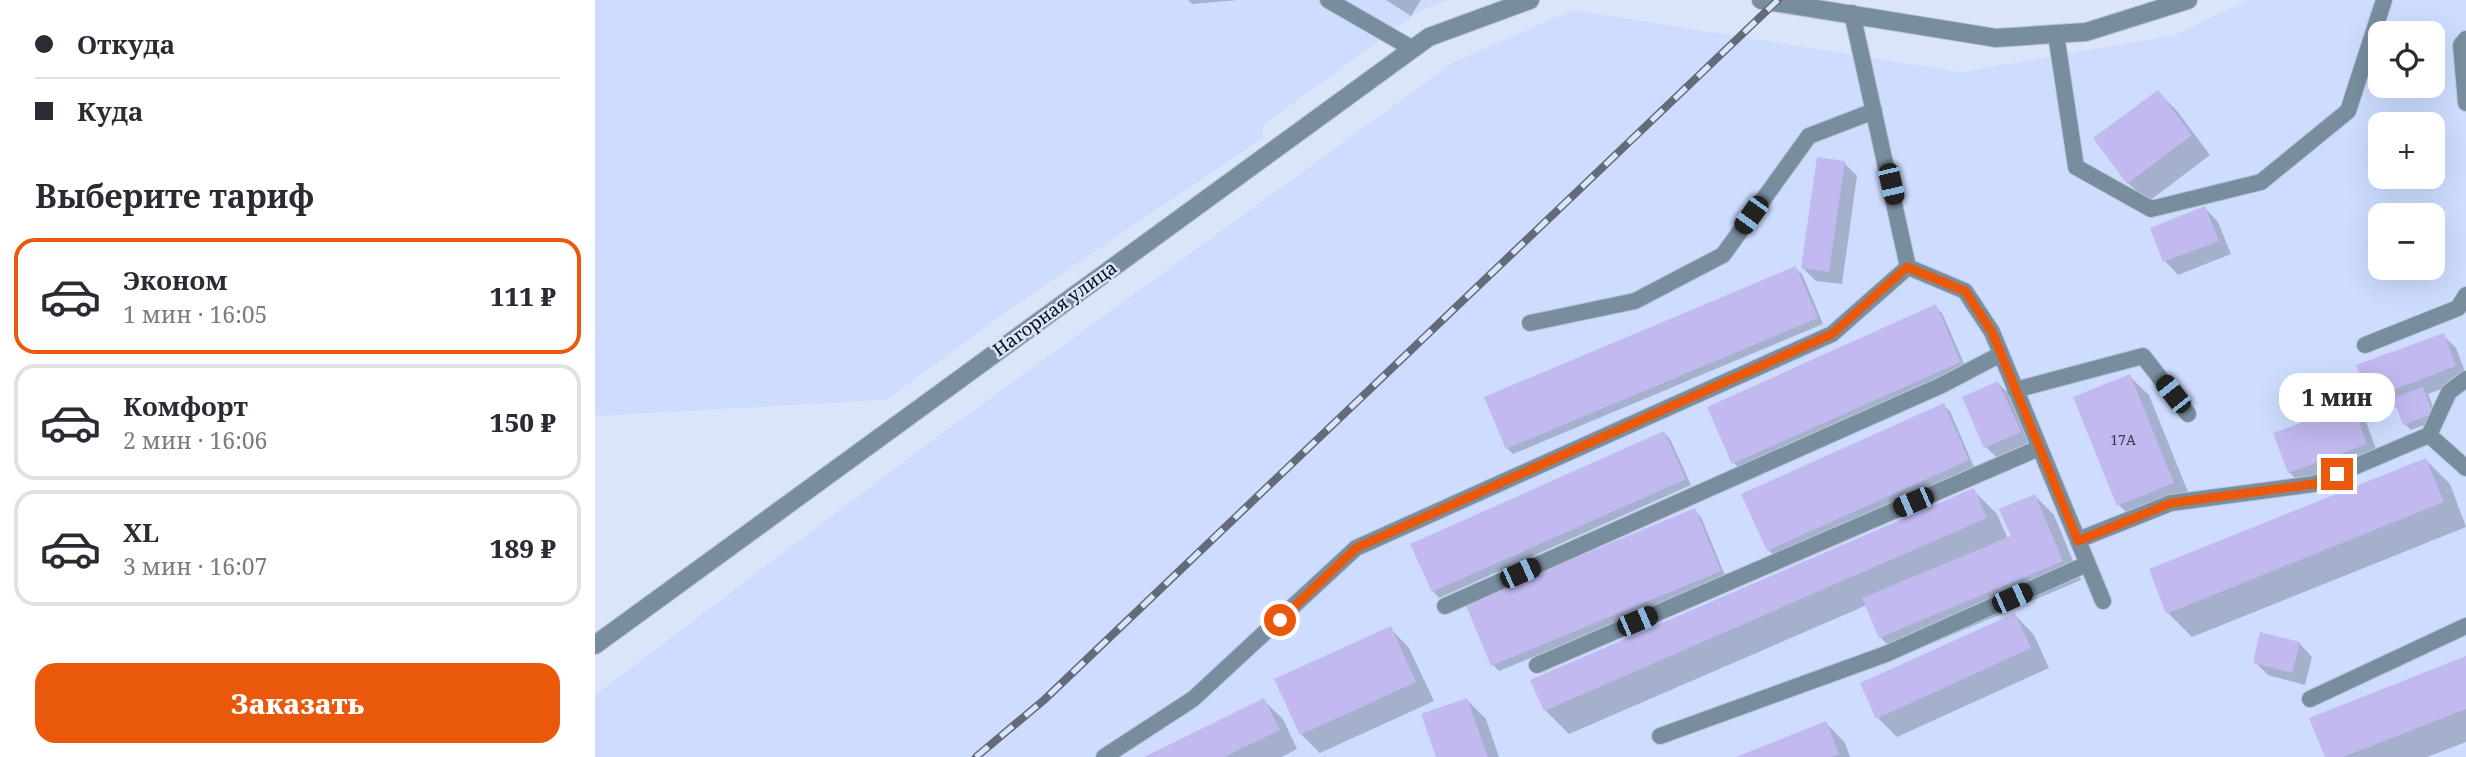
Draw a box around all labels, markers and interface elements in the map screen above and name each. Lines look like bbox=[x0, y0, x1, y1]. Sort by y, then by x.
map controls bbox=[2368, 21, 2445, 280]
button: locate bbox=[2368, 21, 2445, 98]
text: Откуда bbox=[77, 26, 175, 62]
text: Куда bbox=[77, 93, 143, 129]
button: + bbox=[2368, 112, 2445, 189]
car bbox=[1877, 161, 1906, 207]
text: Выберите тариф bbox=[35, 174, 314, 217]
car bbox=[1731, 192, 1772, 238]
button: − bbox=[2368, 203, 2445, 280]
street label: Нагорная улица bbox=[988, 255, 1121, 361]
text: Эконом bbox=[123, 262, 227, 298]
icon: car bbox=[39, 265, 102, 328]
text: 111 ₽ bbox=[490, 278, 556, 314]
text: 1 мин · 16:05 bbox=[123, 298, 267, 330]
car bbox=[2152, 371, 2195, 417]
callout: 1 мин bbox=[2279, 372, 2395, 421]
text: 1 мин bbox=[2302, 381, 2372, 413]
text: Комфорт bbox=[123, 388, 248, 424]
icon: car bbox=[39, 391, 102, 454]
text: 150 ₽ bbox=[490, 404, 556, 440]
text: 2 мин · 16:06 bbox=[123, 424, 267, 456]
house number: 17А bbox=[2110, 430, 2136, 449]
route end bbox=[2321, 458, 2353, 490]
car bbox=[1890, 484, 1937, 520]
text: XL bbox=[123, 514, 159, 550]
icon: car bbox=[39, 517, 102, 580]
text: 189 ₽ bbox=[490, 530, 556, 566]
text: 3 мин · 16:07 bbox=[123, 550, 267, 582]
car bbox=[1497, 555, 1544, 591]
car bbox=[1989, 580, 2036, 616]
car bbox=[1614, 603, 1661, 639]
route start bbox=[1264, 604, 1296, 636]
button: Заказать bbox=[35, 663, 560, 743]

